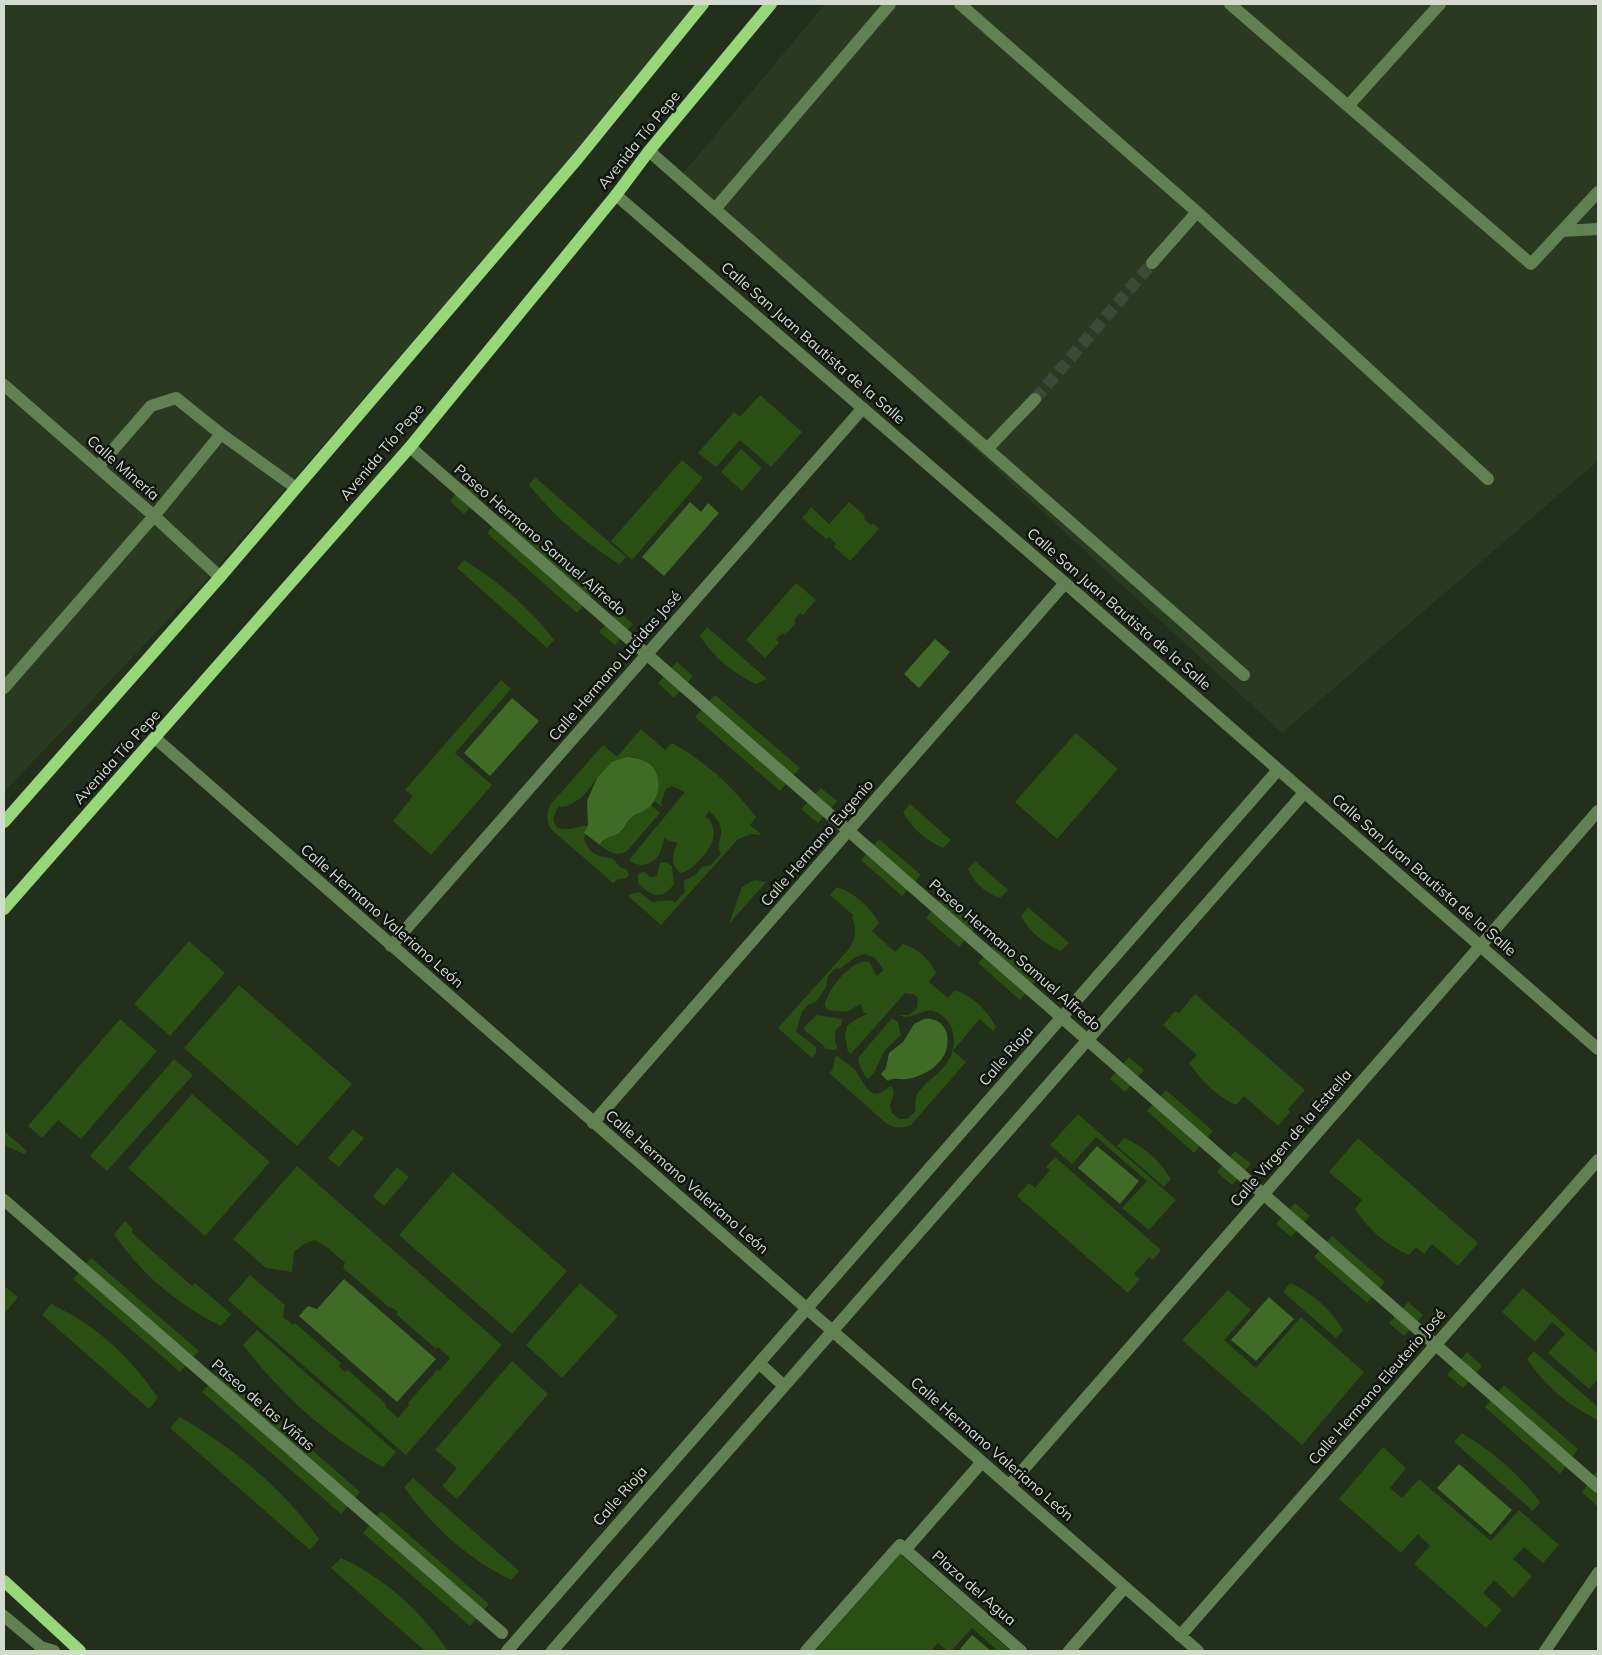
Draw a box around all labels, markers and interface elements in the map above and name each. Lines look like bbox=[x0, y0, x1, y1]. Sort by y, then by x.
street label: Avenida Tío Pepe bbox=[593, 87, 684, 193]
street label: Calle San Juan Bautista de la Salle bbox=[717, 257, 909, 428]
street label: Avenida Tío Pepe bbox=[336, 399, 428, 504]
street label: Calle Minería bbox=[83, 431, 163, 504]
street label: Paseo Hermano Samuel Alfredo bbox=[450, 460, 630, 619]
street label: Calle San Juan Bautista de la Salle bbox=[1023, 523, 1215, 694]
street label: Calle Hermano Lucidas José bbox=[544, 587, 685, 745]
street label: Avenida Tío Pepe bbox=[69, 705, 164, 808]
street label: Calle Hermano Eugenio bbox=[756, 775, 877, 910]
street label: Calle San Juan Bautista de la Salle bbox=[1328, 789, 1520, 960]
street label: Calle Hermano Valeriano León bbox=[297, 840, 468, 992]
street label: Paseo Hermano Samuel Alfredo bbox=[925, 875, 1105, 1034]
street label: Calle Rioja bbox=[974, 1022, 1037, 1090]
street label: Calle Virgen de la Estrella bbox=[1226, 1065, 1356, 1210]
street label: Calle Hermano Valeriano León bbox=[602, 1106, 773, 1258]
street label: Calle Hermano Eleuterio José bbox=[1304, 1305, 1449, 1468]
street label: Paseo de las Viñas bbox=[208, 1355, 319, 1455]
street label: Calle Hermano Valeriano León bbox=[907, 1373, 1078, 1525]
street label: Calle Rioja bbox=[588, 1462, 651, 1530]
street label: Plaza del Agua bbox=[928, 1546, 1020, 1629]

